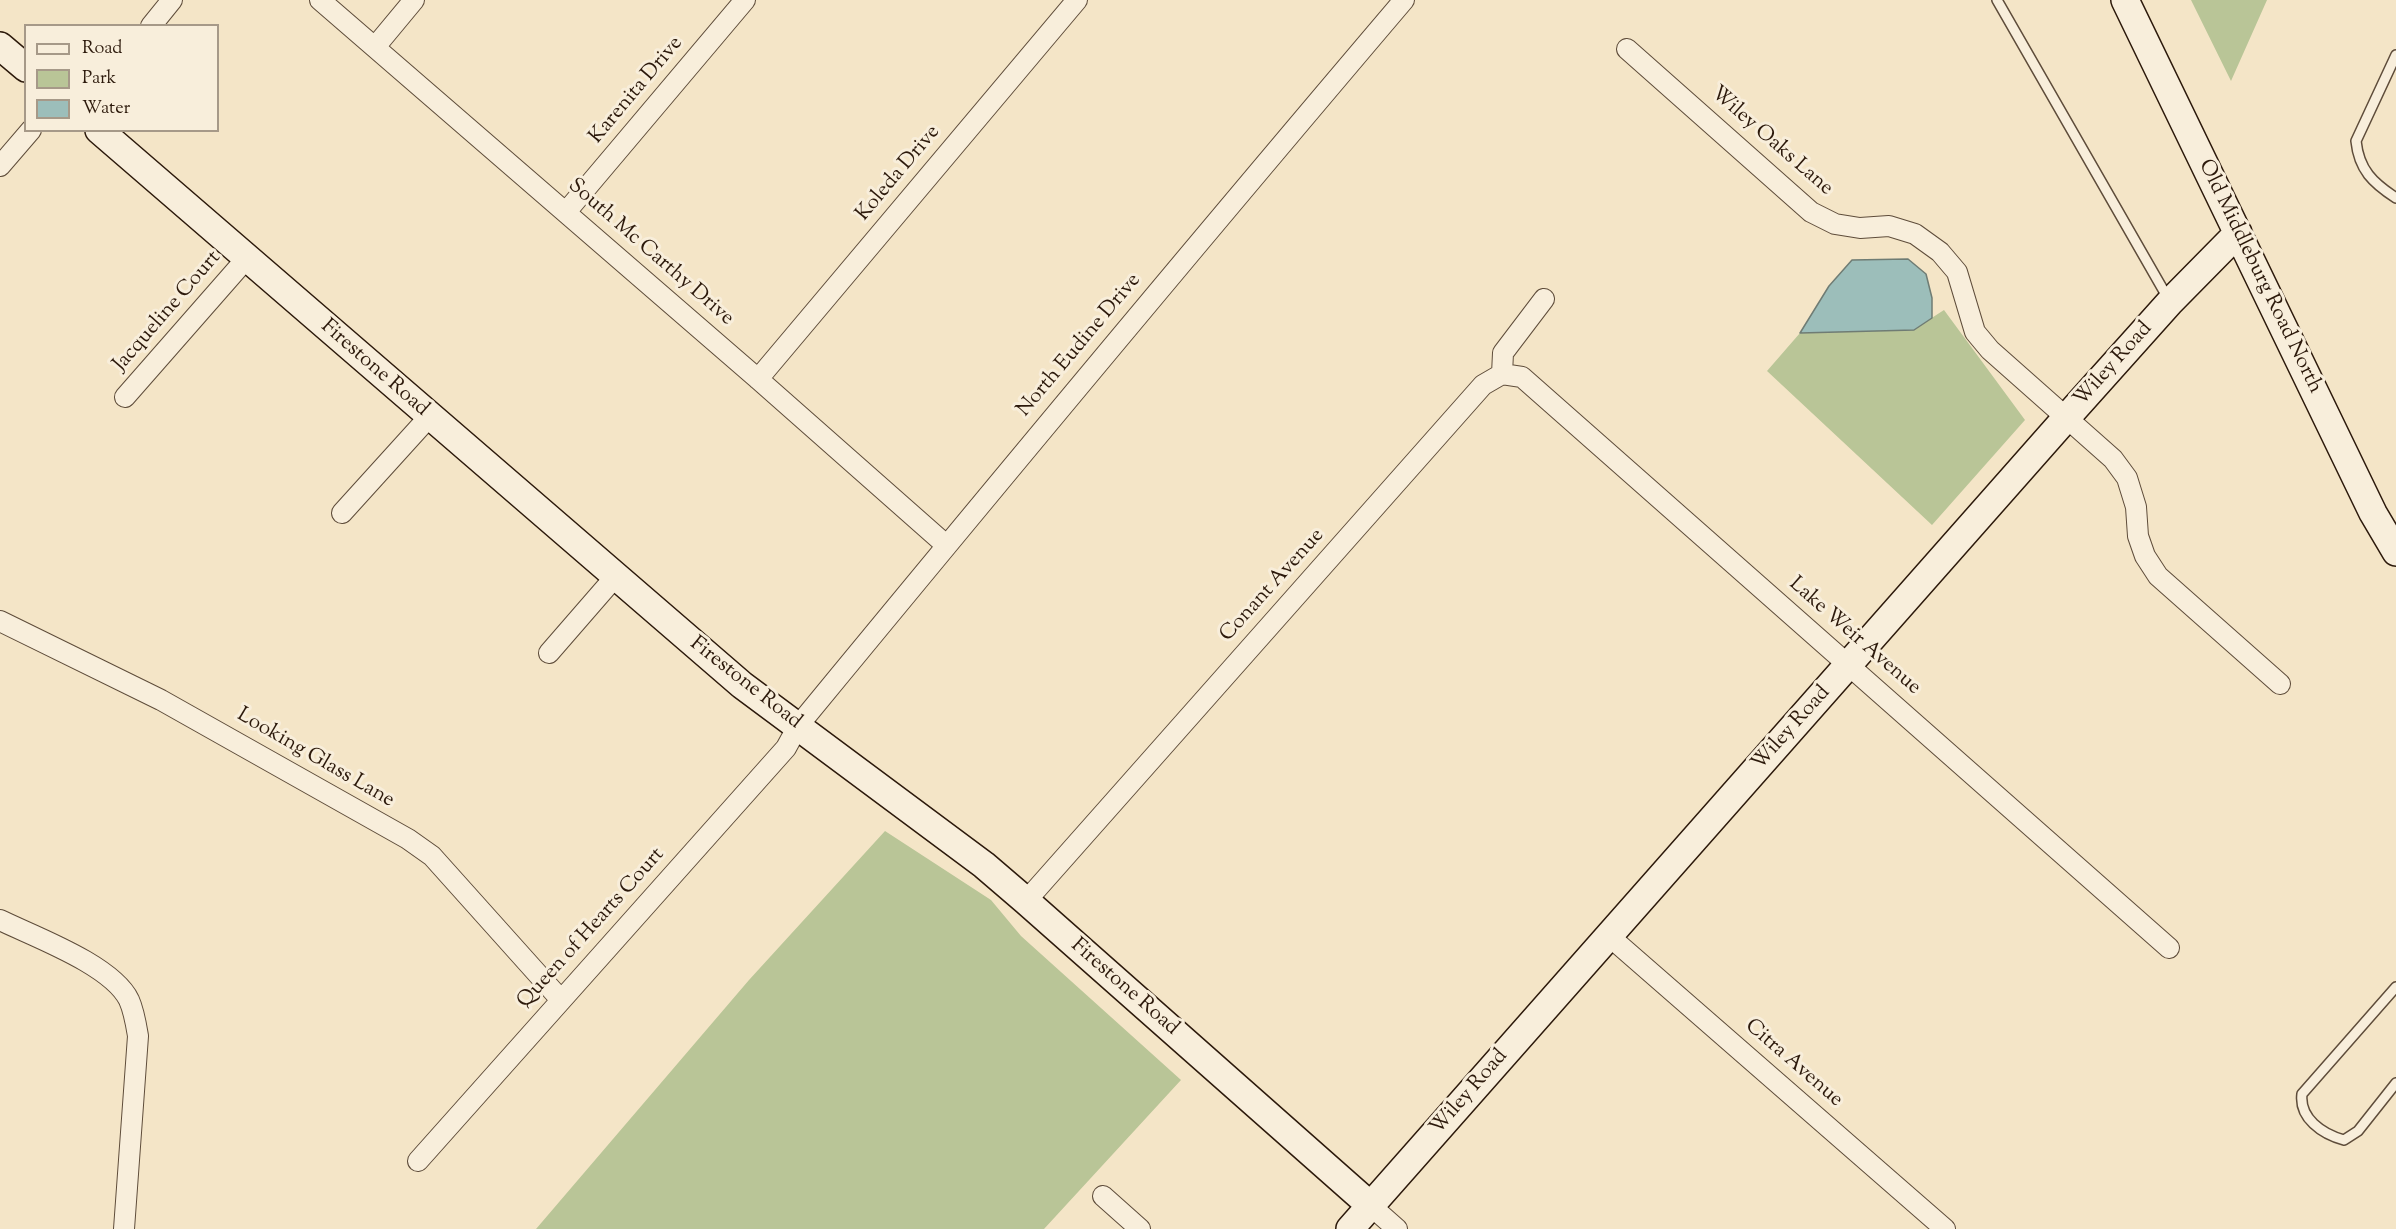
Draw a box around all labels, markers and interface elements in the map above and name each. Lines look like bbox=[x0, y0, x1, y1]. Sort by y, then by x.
legend bbox=[24, 24, 219, 132]
street label: Karenita Drive bbox=[585, 32, 689, 150]
text: Road bbox=[82, 36, 122, 62]
text: Park bbox=[82, 66, 116, 92]
street label: Wiley Oaks Lane bbox=[1705, 82, 1837, 202]
text: Water bbox=[82, 96, 130, 122]
street label: Koleda Drive bbox=[852, 121, 946, 227]
street label: Old Middleburg Road North bbox=[2191, 156, 2327, 398]
street label: South Mc Carthy Drive bbox=[562, 174, 738, 332]
street label: Jacqueline Court bbox=[109, 247, 227, 377]
street label: North Eudine Drive bbox=[1013, 269, 1147, 423]
street label: Firestone Road bbox=[315, 315, 433, 423]
street label: Wiley Road bbox=[2069, 317, 2159, 413]
street label: Conant Avenue bbox=[1215, 524, 1331, 648]
street label: Lake Weir Avenue bbox=[1783, 573, 1925, 701]
street label: Firestone Road bbox=[684, 632, 806, 736]
street label: Wiley Road bbox=[1747, 681, 1837, 777]
street label: Looking Glass Lane bbox=[232, 704, 398, 814]
street label: Queen of Hearts Court bbox=[513, 843, 671, 1015]
street label: Firestone Road bbox=[1065, 934, 1183, 1042]
street label: Citra Avenue bbox=[1739, 1015, 1847, 1113]
street label: Wiley Road bbox=[1426, 1045, 1514, 1141]

